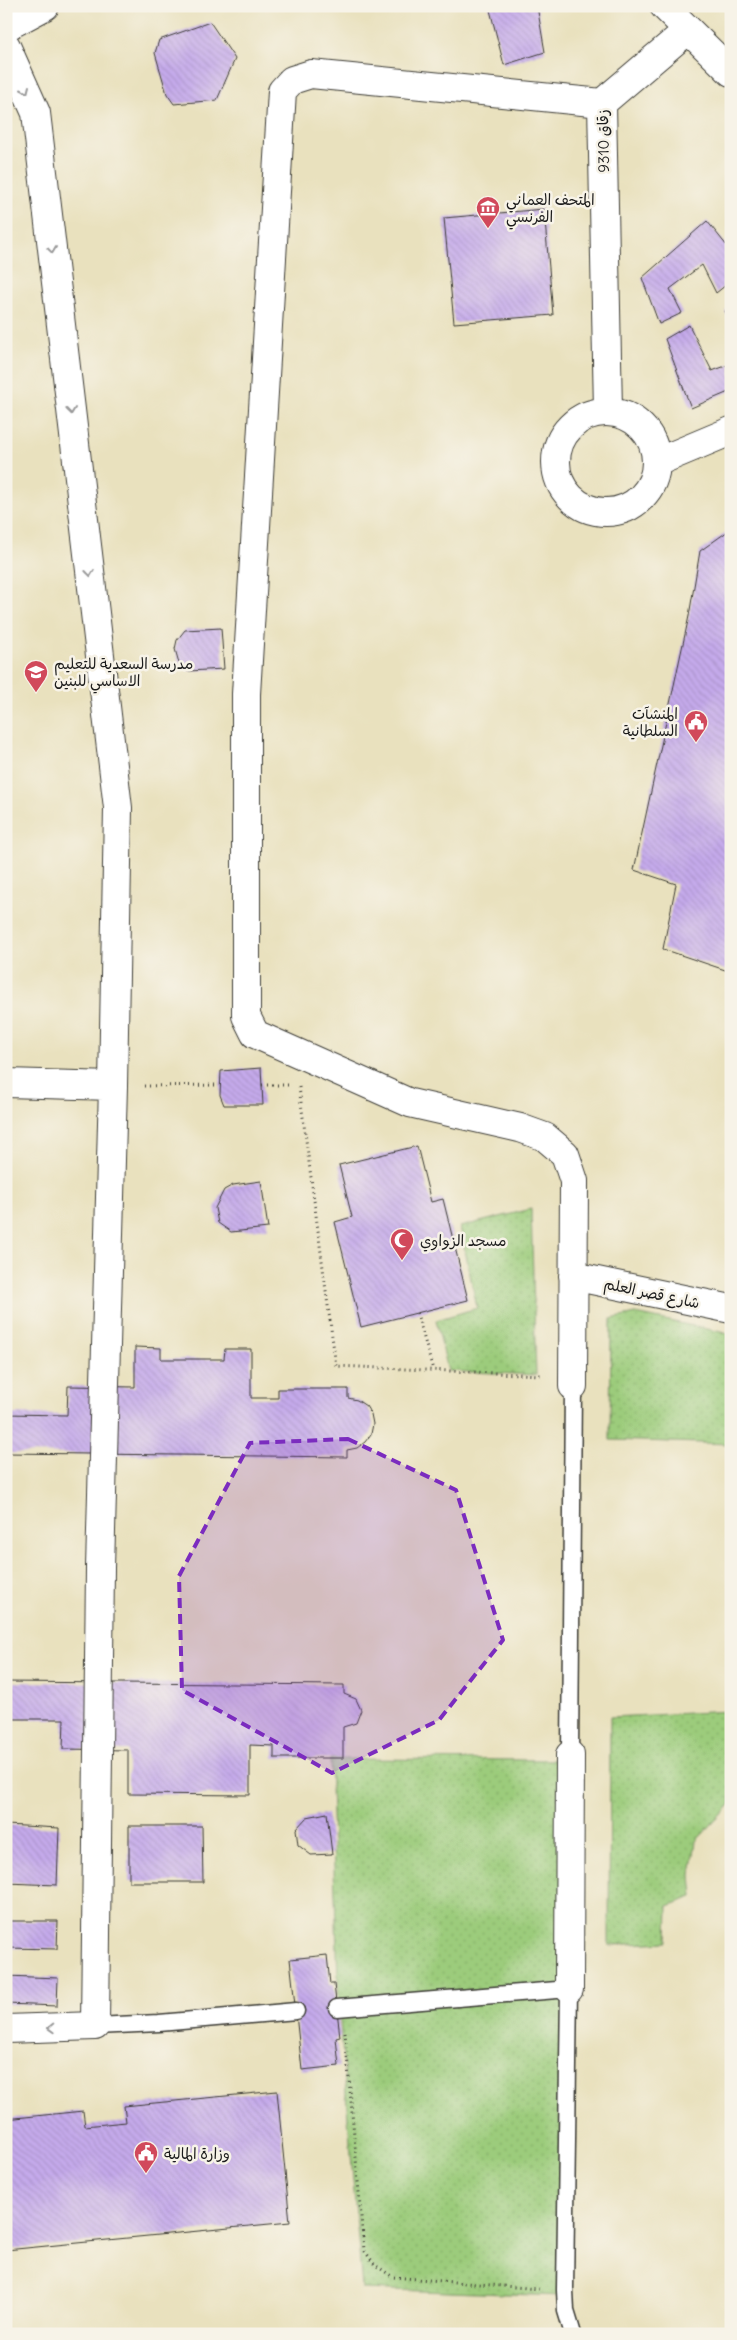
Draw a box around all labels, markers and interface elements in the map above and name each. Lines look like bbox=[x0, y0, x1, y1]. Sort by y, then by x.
one-way arrow bbox=[19, 85, 30, 94]
street label: زقاق 9310 bbox=[593, 109, 613, 173]
place label: المتحف العماني الفرنسي bbox=[506, 190, 595, 230]
museum icon: المتحف العماني الفرنسي bbox=[475, 195, 501, 229]
one-way arrow bbox=[46, 246, 57, 254]
one-way arrow bbox=[65, 408, 76, 416]
one-way arrow bbox=[84, 569, 95, 577]
place label: مدرسة السعدية للتعليم الاساسي للبنين bbox=[54, 654, 193, 694]
school or university icon: مدرسة السعدية للتعليم الاساسي للبنين bbox=[23, 659, 49, 693]
place label: المنشآت السلطانية bbox=[623, 704, 678, 740]
public building icon: المنشآت السلطانية bbox=[683, 709, 709, 743]
mosque icon: مسجد الزواوي bbox=[389, 1227, 415, 1261]
place label: مسجد الزواوي bbox=[420, 1231, 506, 1252]
street label: شارع قصر العلم bbox=[602, 1274, 701, 1315]
one-way arrow bbox=[46, 2022, 54, 2033]
public building icon: وزارة المالية bbox=[133, 2140, 159, 2174]
place label: وزارة المالية bbox=[164, 2144, 230, 2163]

